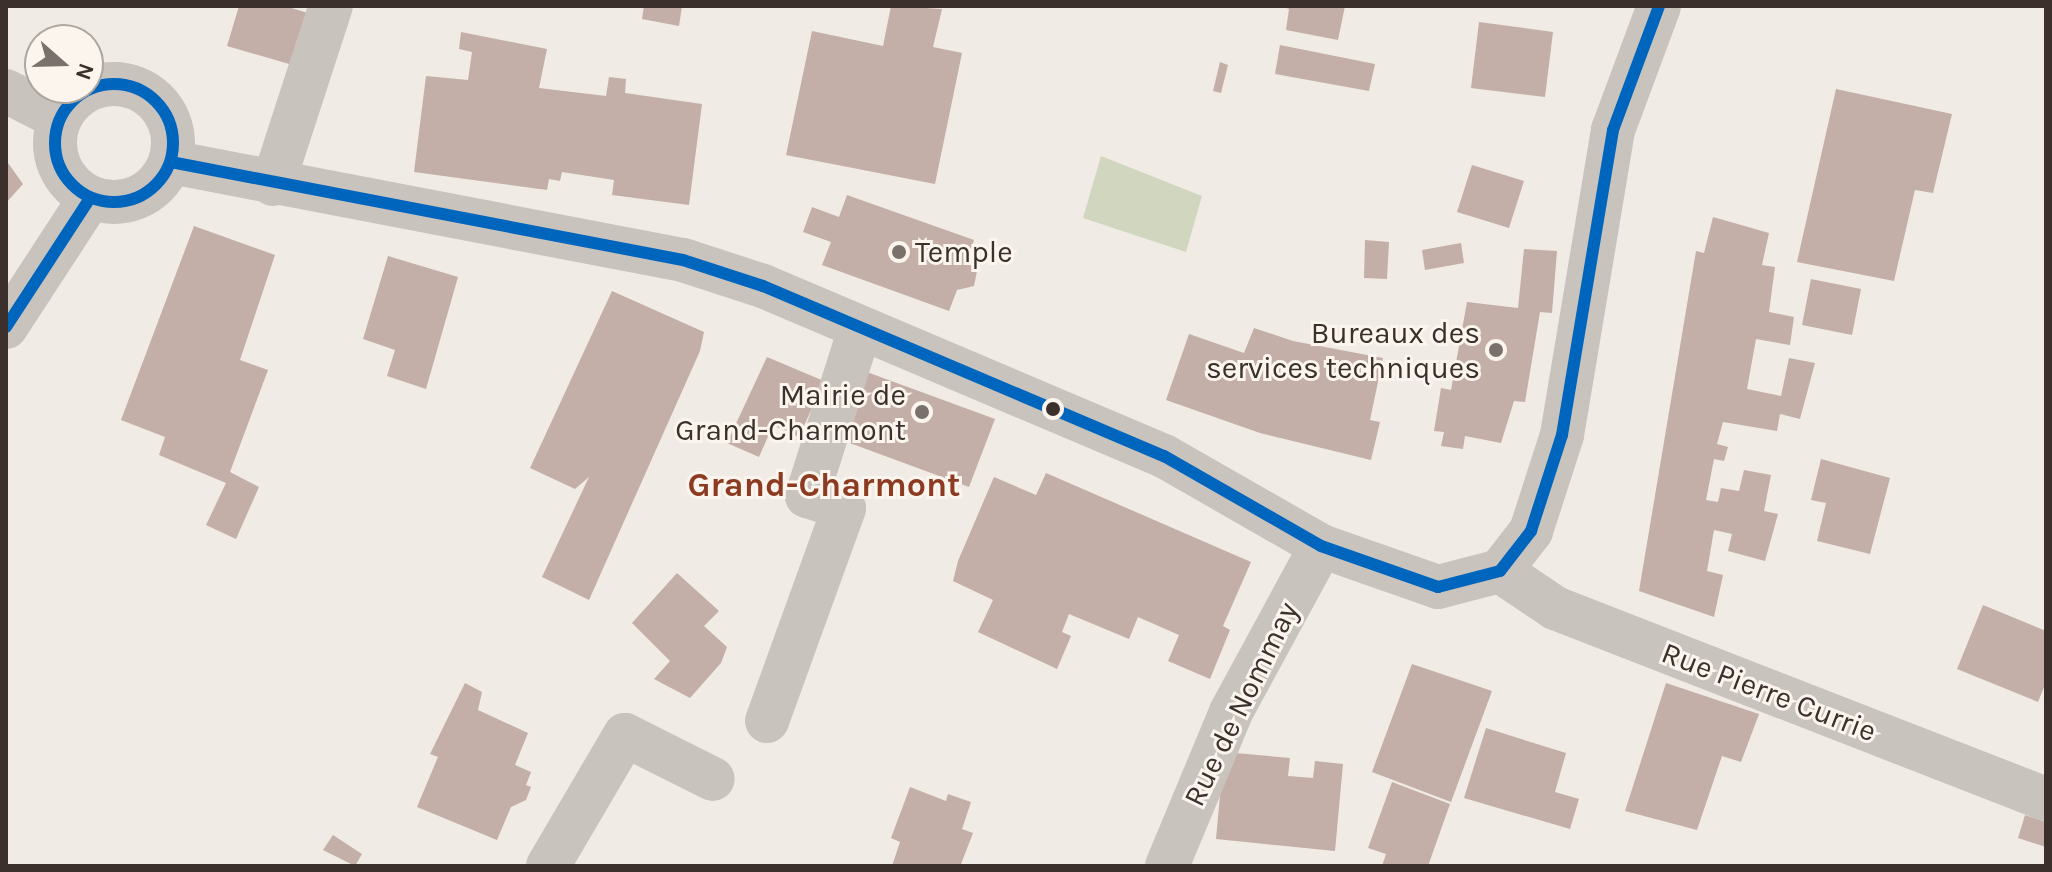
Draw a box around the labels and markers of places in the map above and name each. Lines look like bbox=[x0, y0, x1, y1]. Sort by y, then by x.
place label: Temple bbox=[915, 234, 1013, 270]
marker: Temple bbox=[890, 243, 908, 261]
place label: Bureaux des services techniques bbox=[1206, 315, 1480, 386]
marker: Bureaux des services techniques bbox=[1487, 341, 1505, 359]
place label: Mairie de Grand-Charmont bbox=[675, 377, 906, 448]
unlabelled marker bbox=[1045, 401, 1061, 417]
marker: Mairie de Grand-Charmont bbox=[913, 403, 931, 421]

